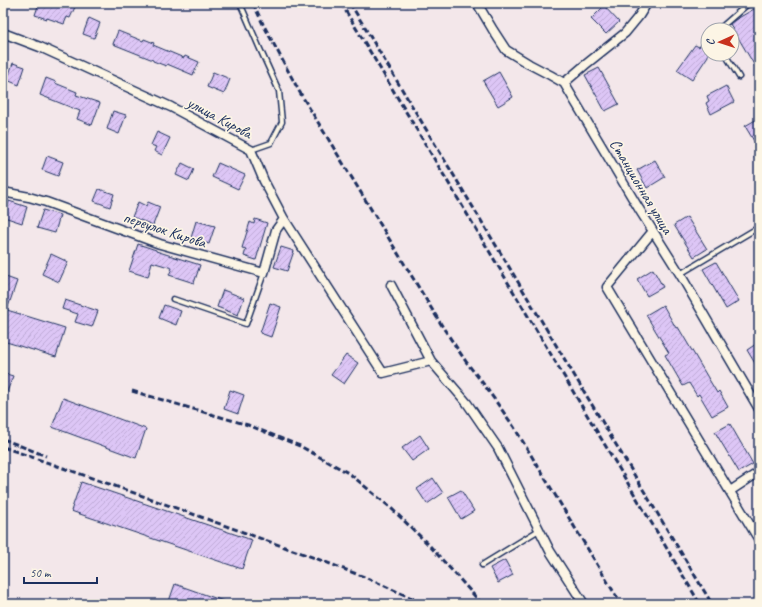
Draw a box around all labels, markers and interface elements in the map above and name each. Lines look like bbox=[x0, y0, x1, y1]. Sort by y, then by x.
north arrow bbox=[700, 22, 740, 62]
text: С bbox=[703, 38, 717, 46]
street label: улица Кирова bbox=[183, 92, 257, 144]
street label: Станционная улица bbox=[605, 135, 678, 239]
street label: переулок Кирова bbox=[121, 207, 210, 253]
scale bar bbox=[24, 559, 97, 585]
text: 50 m bbox=[30, 565, 52, 581]

